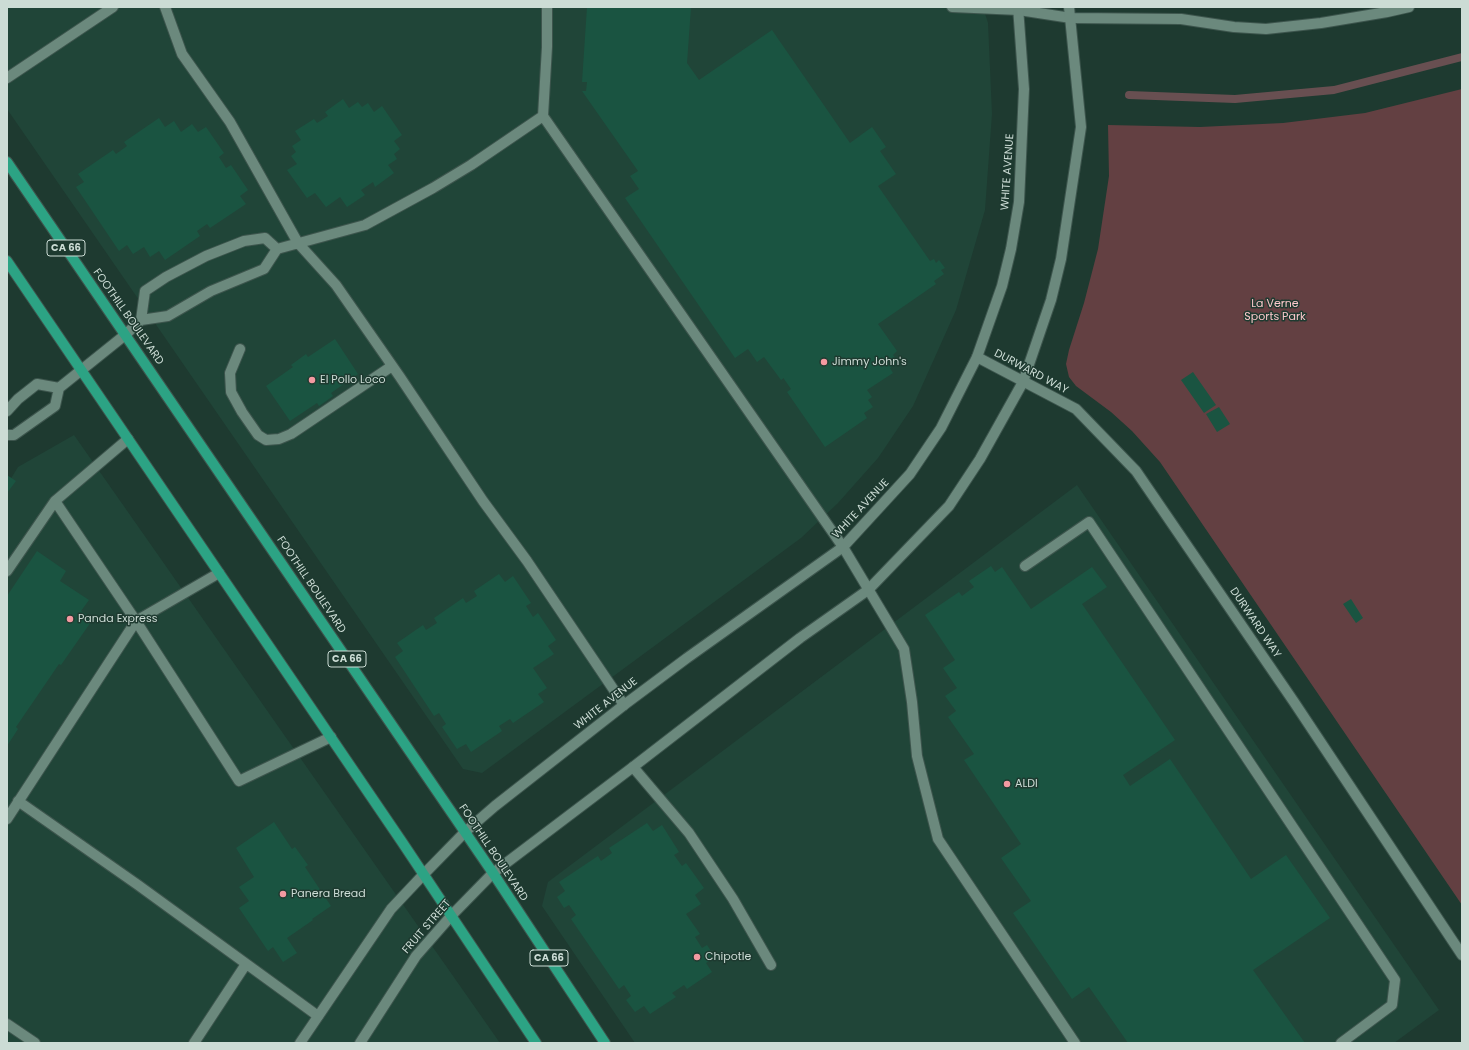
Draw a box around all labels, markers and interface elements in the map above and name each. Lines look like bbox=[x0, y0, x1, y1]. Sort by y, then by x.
street label: WHITE AVENUE bbox=[999, 133, 1017, 211]
road number: CA 66 bbox=[47, 240, 85, 256]
street label: FOOTHILL BOULEVARD bbox=[90, 266, 166, 368]
park label: La Verne Sports Park bbox=[1244, 297, 1306, 323]
street label: DURWARD WAY bbox=[992, 347, 1070, 397]
place label: Jimmy John's bbox=[832, 355, 907, 369]
marker: Jimmy John's bbox=[819, 357, 829, 367]
place label: El Pollo Loco bbox=[320, 373, 386, 387]
marker: El Pollo Loco bbox=[307, 375, 317, 385]
street label: WHITE AVENUE bbox=[830, 476, 892, 542]
street label: FOOTHILL BOULEVARD bbox=[274, 534, 348, 636]
street label: DURWARD WAY bbox=[1227, 585, 1283, 661]
place label: Panda Express bbox=[78, 612, 157, 626]
marker: Panda Express bbox=[65, 614, 75, 624]
road number: CA 66 bbox=[328, 651, 366, 667]
street label: WHITE AVENUE bbox=[572, 675, 640, 733]
place label: ALDI bbox=[1015, 777, 1038, 791]
marker: ALDI bbox=[1002, 779, 1012, 789]
street label: FOOTHILL BOULEVARD bbox=[456, 802, 530, 904]
place label: Panera Bread bbox=[291, 887, 366, 901]
marker: Panera Bread bbox=[278, 889, 288, 899]
street label: FRUIT STREET bbox=[400, 897, 454, 957]
road number: CA 66 bbox=[530, 950, 568, 966]
place label: Chipotle bbox=[705, 950, 751, 964]
marker: Chipotle bbox=[692, 952, 702, 962]

